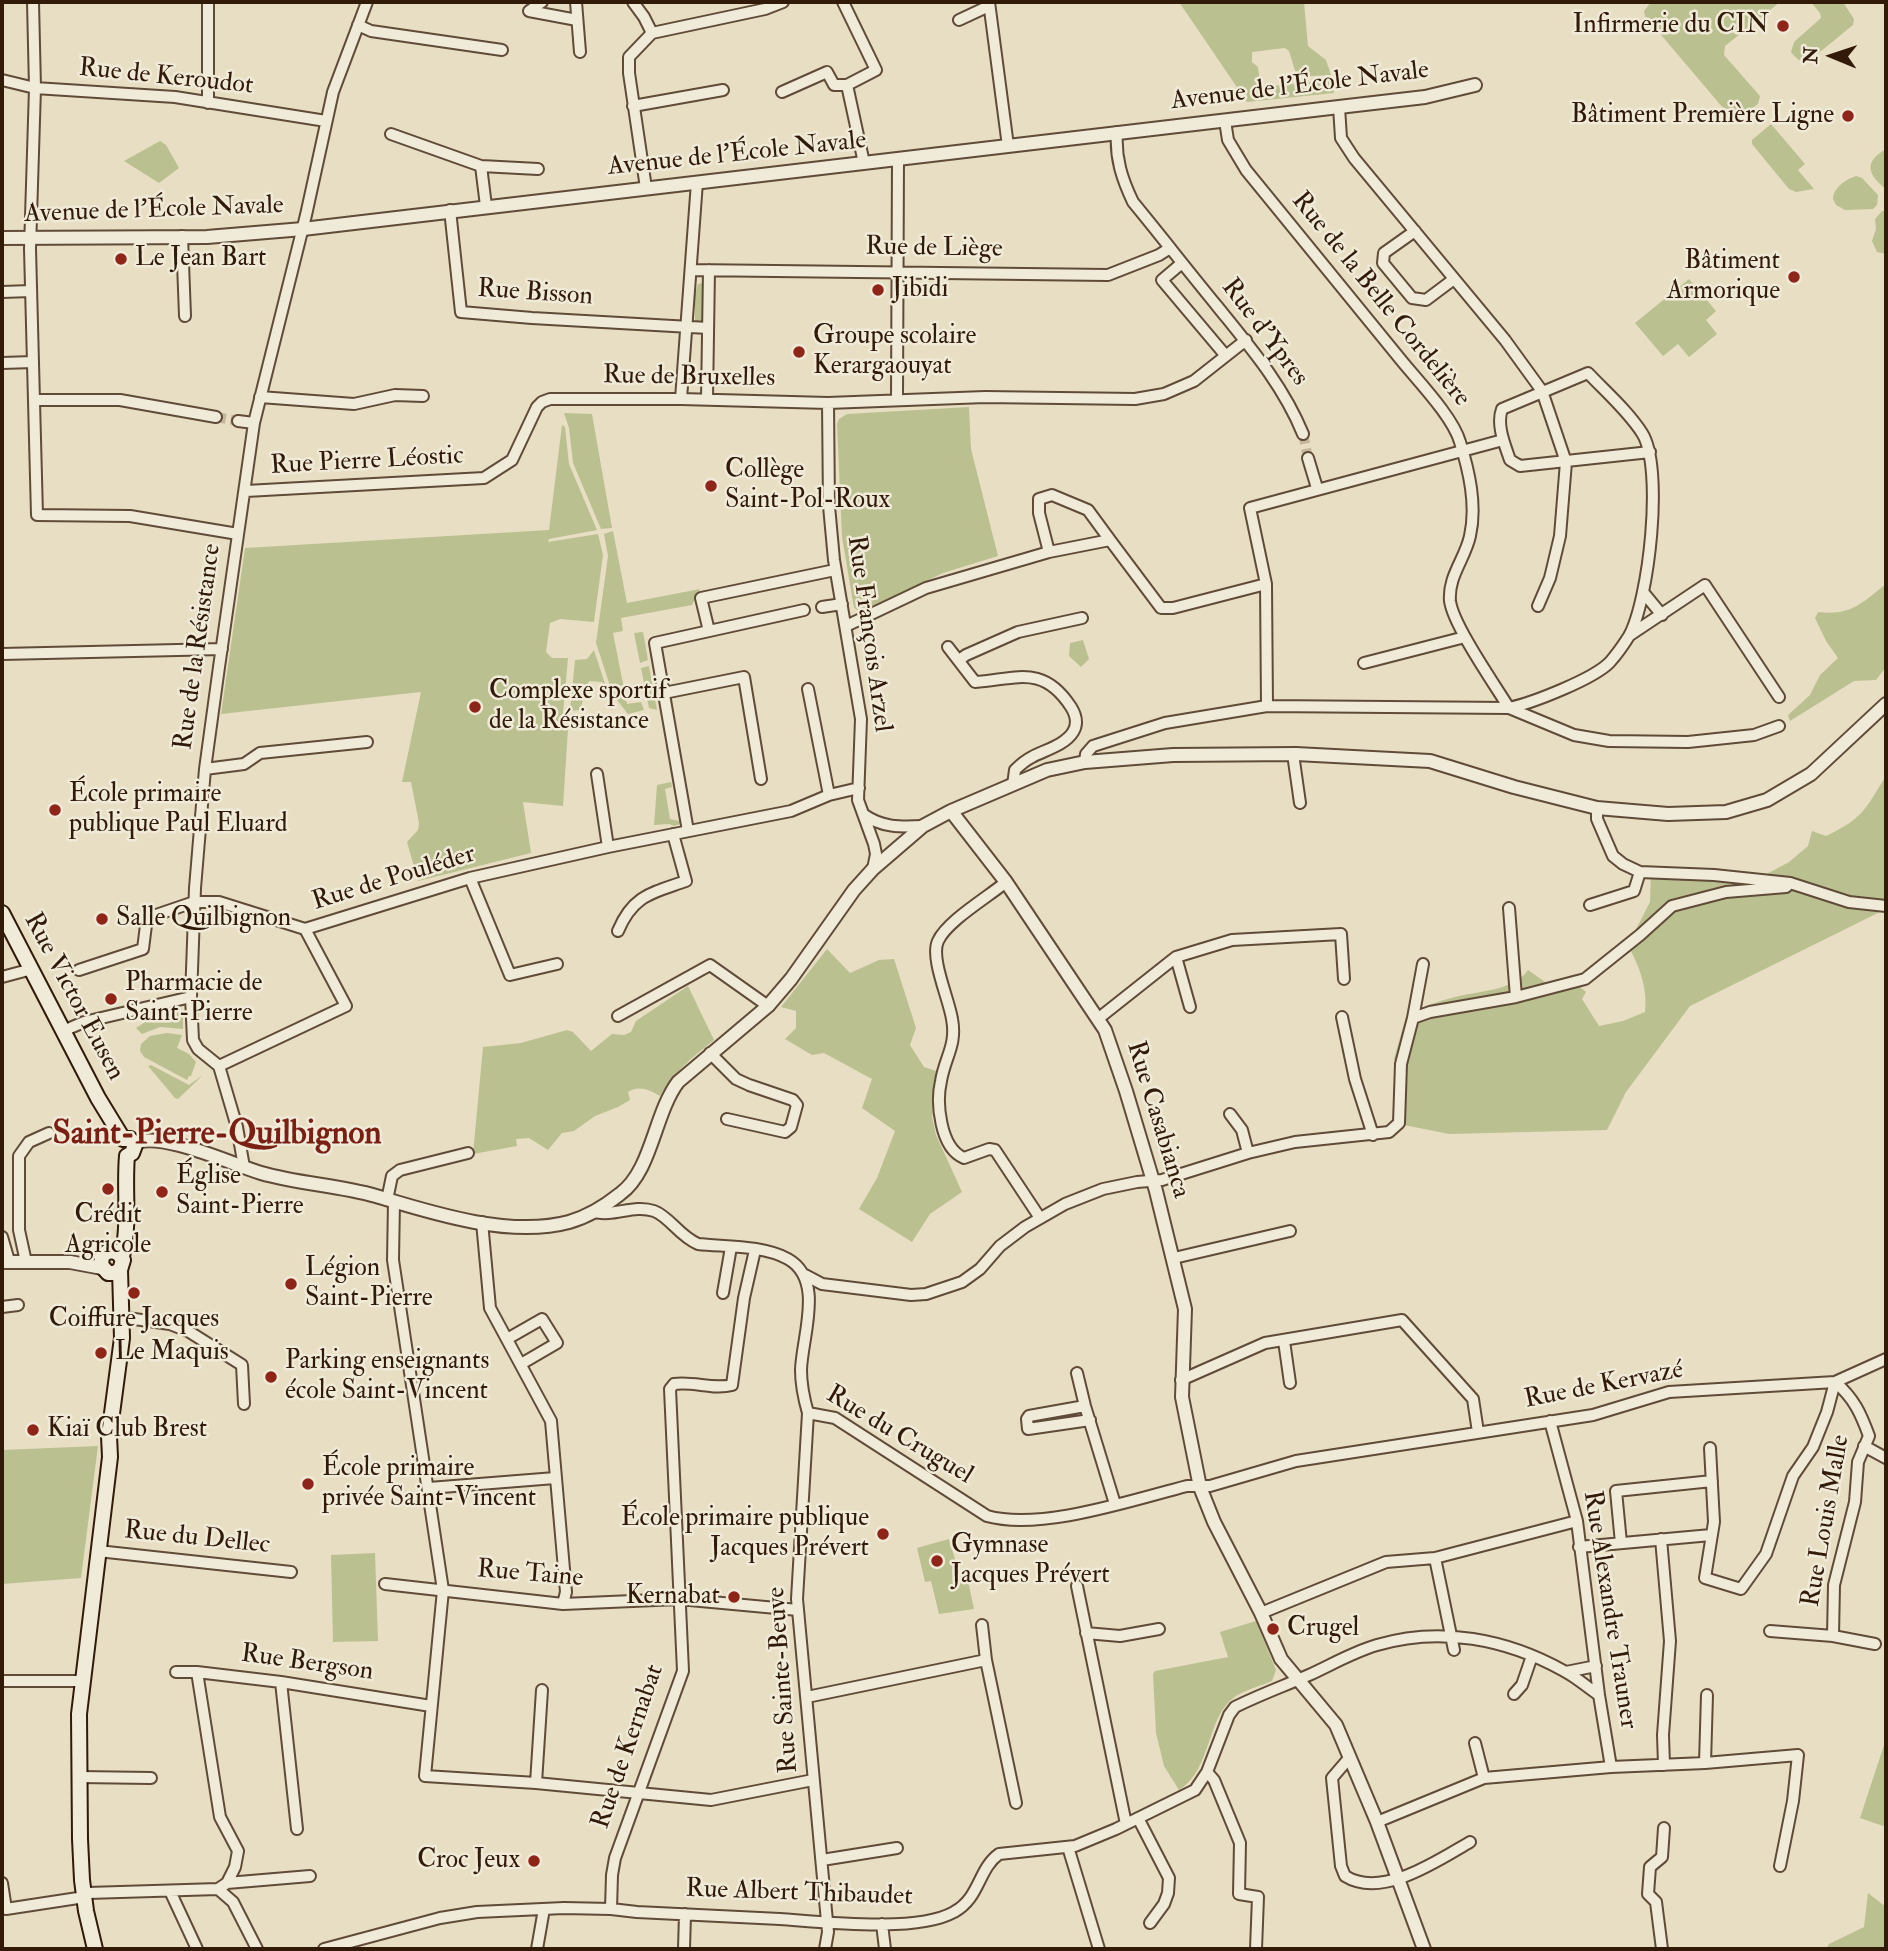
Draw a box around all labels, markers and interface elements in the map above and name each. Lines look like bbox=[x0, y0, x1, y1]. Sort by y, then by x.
place label: Infirmerie du CIN bbox=[1573, 10, 1769, 42]
marker: Infirmerie du CIN bbox=[1775, 18, 1791, 34]
north arrow bbox=[1797, 21, 1867, 91]
text: N bbox=[1799, 46, 1823, 64]
street label: Rue de Keroudot bbox=[77, 53, 255, 103]
street label: Avenue de l'École Navale bbox=[1169, 56, 1431, 118]
place label: Bâtiment Première Ligne bbox=[1571, 100, 1834, 132]
marker: Bâtiment Première Ligne bbox=[1840, 108, 1856, 124]
street label: Avenue de l'École Navale bbox=[606, 126, 868, 184]
street label: Rue de la Belle Cordelière bbox=[1284, 186, 1476, 414]
street label: Avenue de l'École Navale bbox=[24, 191, 284, 231]
street label: Rue de Liège bbox=[865, 232, 1003, 266]
place label: Le Jean Bart bbox=[135, 243, 267, 275]
place label: Bâtiment Armorique bbox=[1667, 246, 1780, 308]
marker: Le Jean Bart bbox=[113, 251, 129, 267]
marker: Bâtiment Armorique bbox=[1786, 269, 1802, 285]
street label: Rue d'Ypres bbox=[1214, 273, 1314, 393]
street label: Rue Bisson bbox=[476, 274, 594, 314]
place label: Jibidi bbox=[892, 274, 948, 306]
marker: Jibidi bbox=[870, 282, 886, 298]
place label: Groupe scolaire Kerargaouyat bbox=[813, 321, 976, 382]
marker: Groupe scolaire Kerargaouyat bbox=[791, 344, 807, 360]
street label: Rue de Bruxelles bbox=[602, 361, 776, 395]
street label: Rue Pierre Léostic bbox=[270, 441, 464, 483]
place label: Collège Saint-Pol-Roux bbox=[725, 455, 890, 516]
marker: Collège Saint-Pol-Roux bbox=[703, 478, 719, 494]
street label: Rue François Arzel bbox=[839, 534, 897, 734]
street label: Rue de la Résistance bbox=[169, 542, 229, 752]
place label: Complexe sportif de la Résistance bbox=[489, 676, 667, 738]
marker: Complexe sportif de la Résistance bbox=[467, 699, 483, 715]
place label: École primaire publique Paul Eluard bbox=[69, 779, 287, 840]
marker: École primaire publique Paul Eluard bbox=[47, 802, 63, 818]
street label: Rue de Pouléder bbox=[309, 839, 479, 919]
place label: Salle Quilbignon bbox=[116, 903, 291, 935]
street label: Rue Victor Eusen bbox=[16, 908, 130, 1086]
marker: Salle Quilbignon bbox=[94, 911, 110, 927]
place label: Pharmacie de Saint-Pierre bbox=[125, 968, 262, 1030]
marker: Pharmacie de Saint-Pierre bbox=[103, 991, 119, 1007]
street label: Rue Casabianca bbox=[1118, 1038, 1196, 1202]
district label: Saint-Pierre-Quilbignon bbox=[53, 1116, 381, 1156]
place label: Église Saint-Pierre bbox=[176, 1161, 304, 1222]
marker: Crédit Agricole bbox=[100, 1181, 116, 1197]
marker: Église Saint-Pierre bbox=[154, 1184, 170, 1200]
place label: Crédit Agricole bbox=[65, 1200, 151, 1262]
place label: Légion Saint-Pierre bbox=[305, 1253, 433, 1314]
marker: Légion Saint-Pierre bbox=[283, 1276, 299, 1292]
marker: Coiffure Jacques bbox=[126, 1285, 142, 1301]
place label: Coiffure Jacques bbox=[49, 1304, 219, 1336]
place label: Le Maquis bbox=[115, 1337, 229, 1369]
marker: Le Maquis bbox=[93, 1345, 109, 1361]
place label: Parking enseignants école Saint-Vincent bbox=[285, 1346, 489, 1408]
street label: Rue de Kervazé bbox=[1522, 1355, 1686, 1417]
marker: Parking enseignants école Saint-Vincent bbox=[263, 1369, 279, 1385]
street label: Rue du Cruguel bbox=[820, 1380, 978, 1492]
place label: Kiaï Club Brest bbox=[47, 1414, 207, 1446]
marker: Kiaï Club Brest bbox=[25, 1422, 41, 1438]
street label: Rue Louis Malle bbox=[1797, 1433, 1857, 1609]
place label: École primaire privée Saint-Vincent bbox=[322, 1453, 536, 1514]
marker: École primaire privée Saint-Vincent bbox=[300, 1476, 316, 1492]
street label: Rue Alexandre Trauner bbox=[1575, 1489, 1643, 1731]
place label: École primaire publique Jacques Prévert bbox=[621, 1503, 869, 1564]
street label: Rue du Dellec bbox=[123, 1516, 271, 1562]
marker: École primaire publique Jacques Prévert bbox=[875, 1526, 891, 1542]
place label: Gymnase Jacques Prévert bbox=[951, 1530, 1110, 1592]
marker: Gymnase Jacques Prévert bbox=[929, 1553, 945, 1569]
street label: Rue Taine bbox=[476, 1555, 584, 1595]
place label: Kernabat bbox=[626, 1581, 720, 1613]
street label: Rue Sainte-Beuve bbox=[762, 1586, 806, 1774]
marker: Kernabat bbox=[726, 1589, 742, 1605]
place label: Crugel bbox=[1287, 1613, 1359, 1645]
marker: Crugel bbox=[1265, 1621, 1281, 1637]
street label: Rue Bergson bbox=[239, 1639, 375, 1689]
street label: Rue de Kernabat bbox=[586, 1661, 672, 1833]
place label: Croc Jeux bbox=[417, 1845, 520, 1877]
marker: Croc Jeux bbox=[526, 1853, 542, 1869]
street label: Rue Albert Thibaudet bbox=[685, 1874, 913, 1914]

